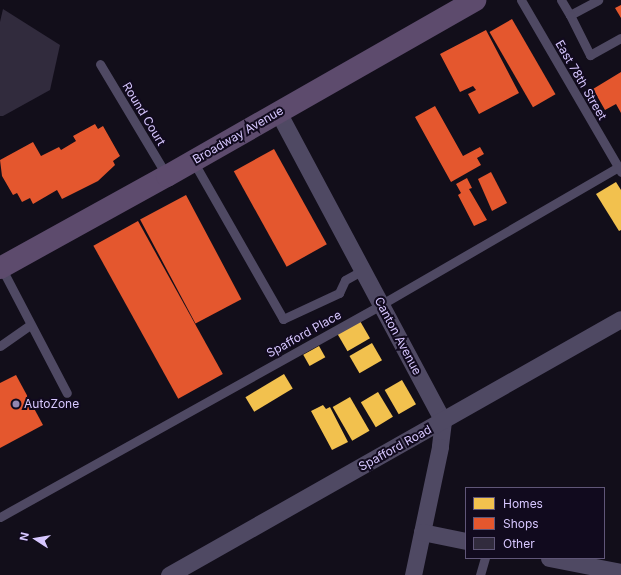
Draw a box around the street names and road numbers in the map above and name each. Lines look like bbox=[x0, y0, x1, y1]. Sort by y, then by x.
street label: East 78th Street bbox=[552, 37, 610, 123]
street label: Round Court bbox=[119, 80, 169, 148]
street label: Broadway Avenue bbox=[190, 103, 286, 167]
street label: Canton Avenue bbox=[371, 295, 425, 377]
street label: Spafford Place bbox=[264, 307, 344, 361]
street label: Spafford Road bbox=[356, 422, 434, 474]

